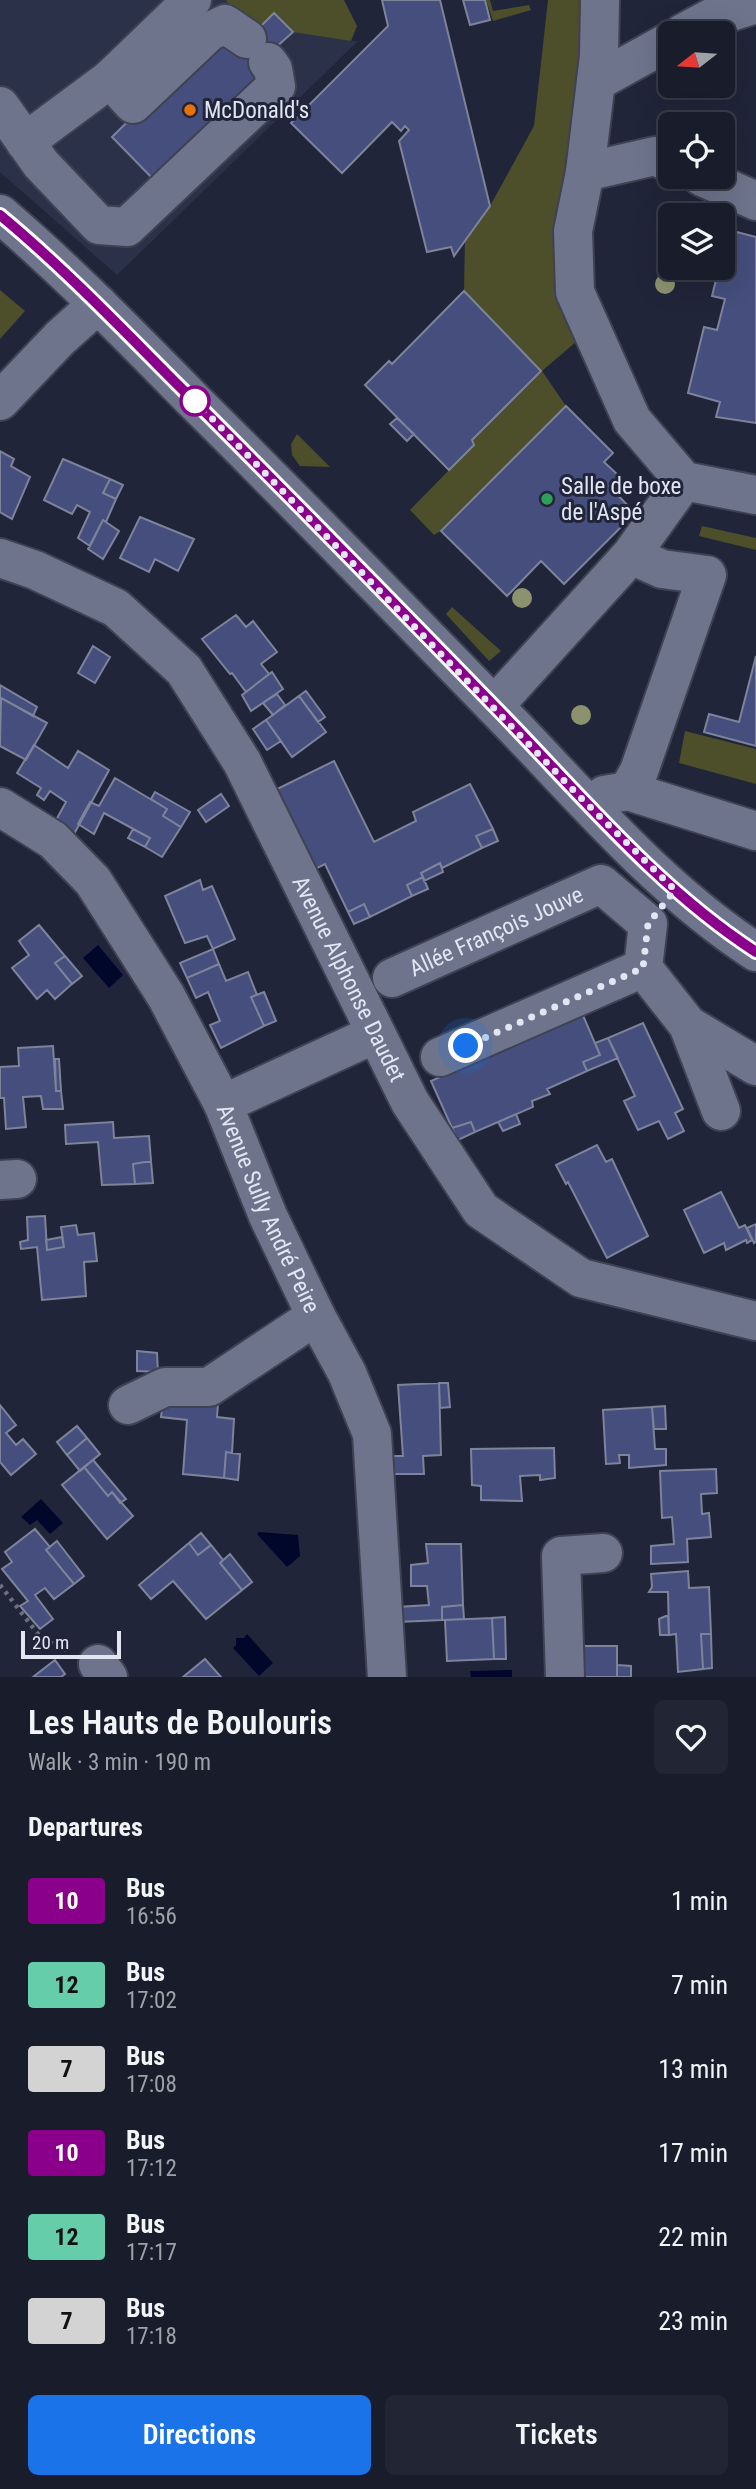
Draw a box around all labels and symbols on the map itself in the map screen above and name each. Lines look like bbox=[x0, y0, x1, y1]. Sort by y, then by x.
north arrow bbox=[658, 21, 735, 98]
place label: McDonald's bbox=[204, 97, 309, 124]
marker: McDonald's bbox=[182, 102, 198, 118]
unlabelled marker bbox=[180, 386, 210, 416]
place label: Salle de boxe de l'Aspé bbox=[561, 473, 681, 526]
marker: Salle de boxe de l'Aspé bbox=[539, 491, 555, 507]
street label: Avenue Alphonse Daudet bbox=[286, 872, 411, 1086]
street label: Allée François Jouve bbox=[405, 881, 587, 983]
your location bbox=[448, 1028, 483, 1063]
street label: Avenue Sully André Peire bbox=[211, 1101, 325, 1317]
scale bar bbox=[21, 1628, 121, 1660]

